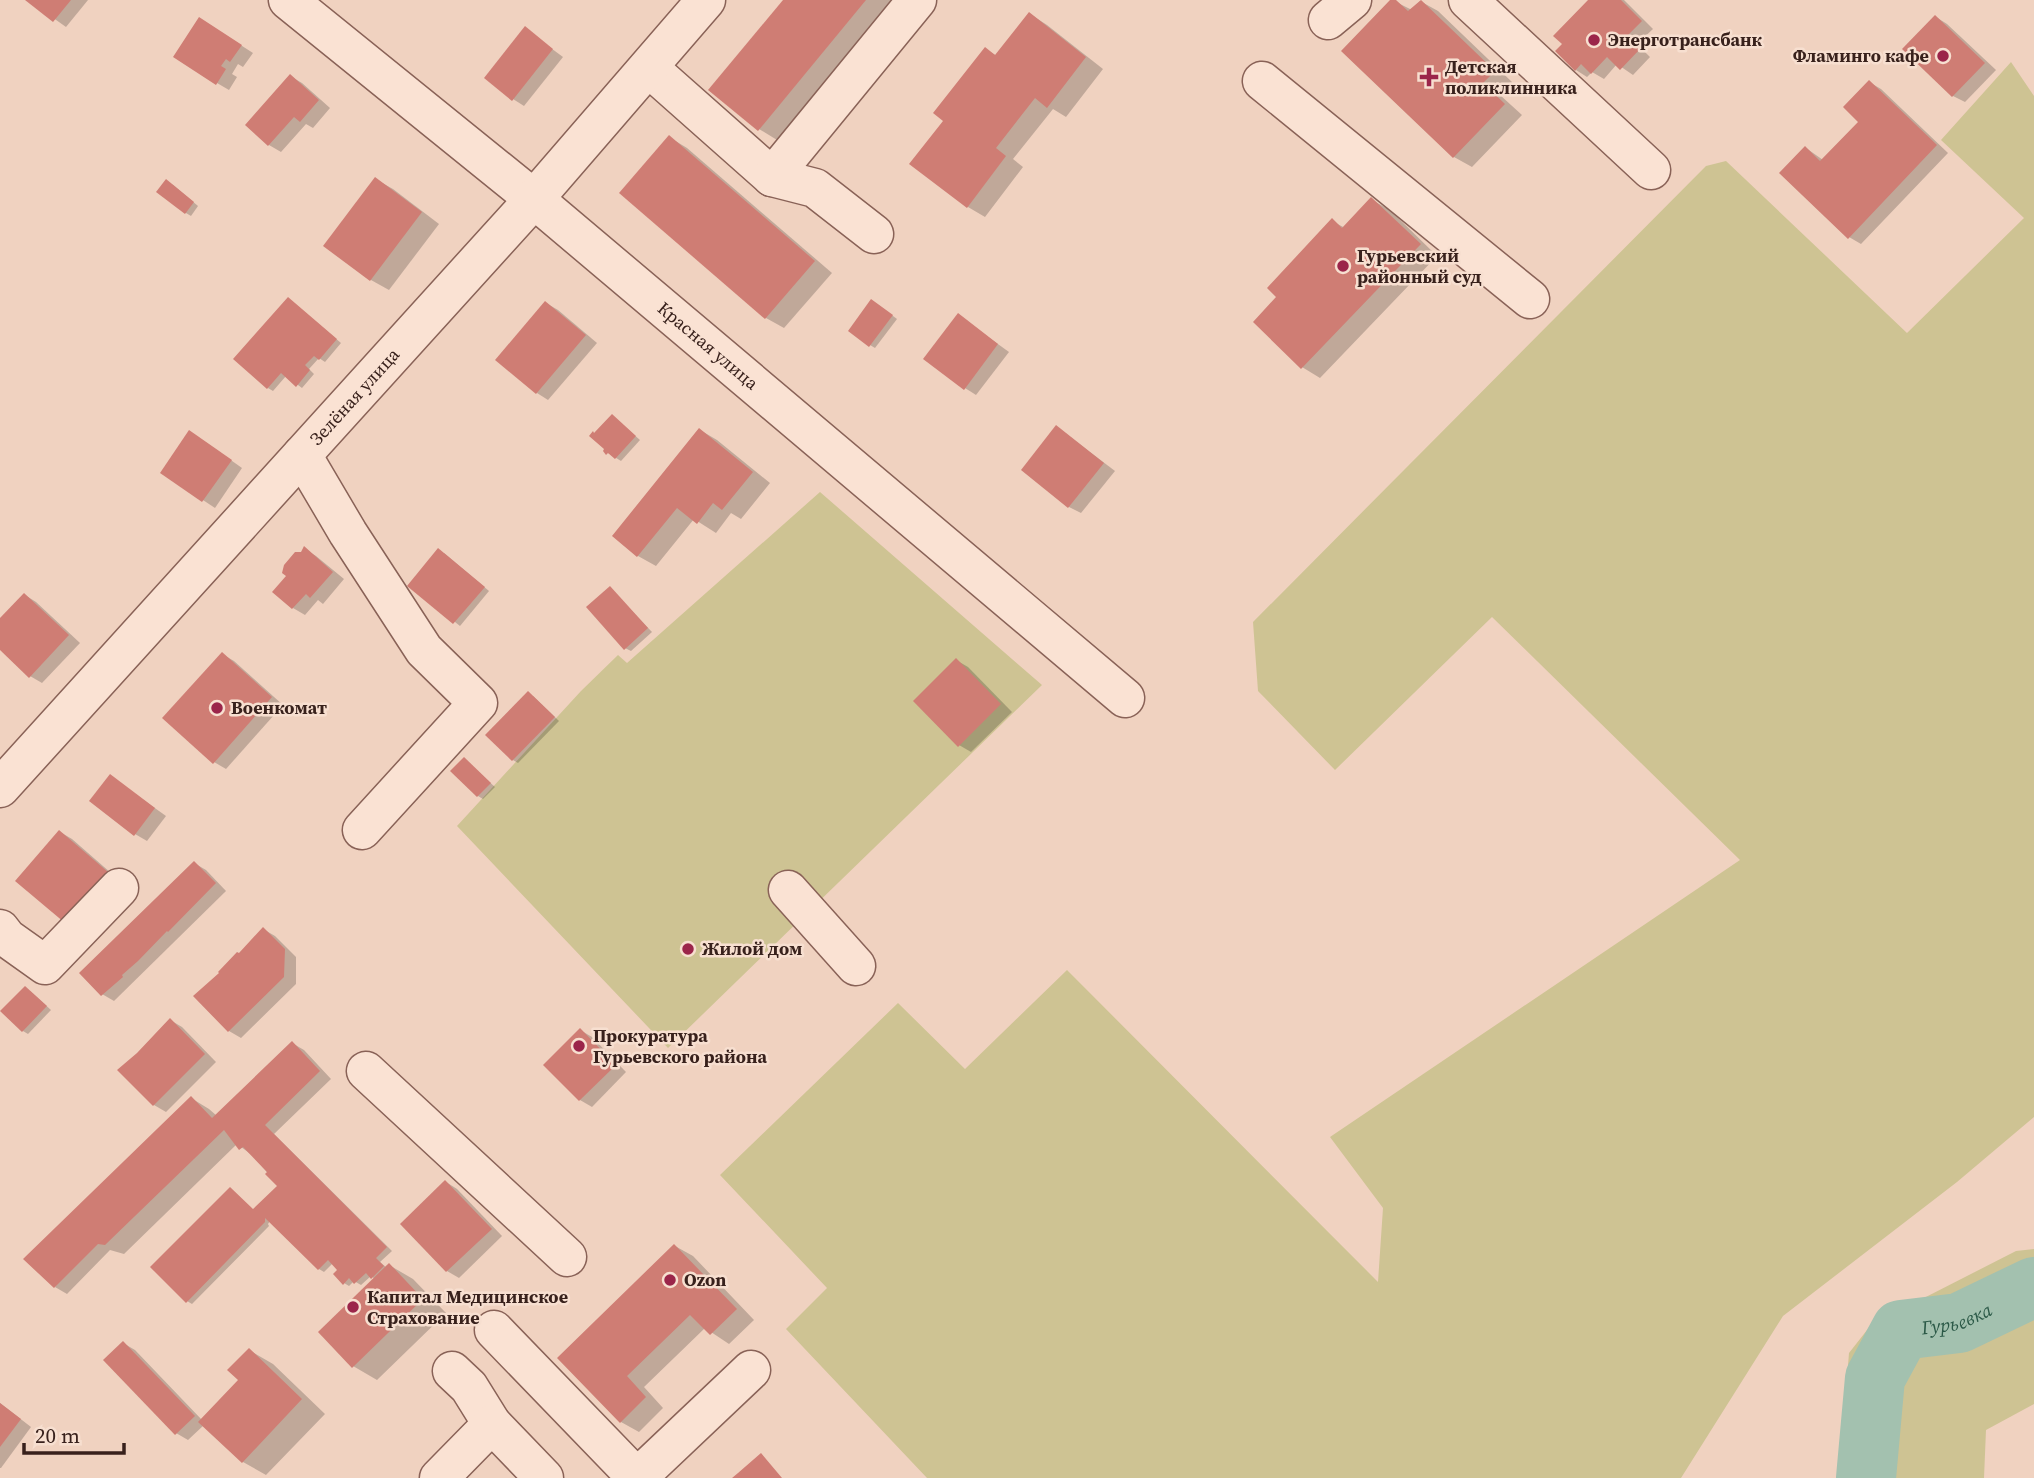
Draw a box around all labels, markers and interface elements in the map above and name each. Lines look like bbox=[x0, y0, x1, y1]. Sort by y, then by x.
place label: Энерготрансбанк bbox=[1608, 27, 1763, 52]
marker: Энерготрансбанк bbox=[1586, 32, 1602, 48]
place label: Фламинго кафе bbox=[1793, 43, 1929, 68]
marker: Фламинго кафе bbox=[1935, 48, 1951, 64]
place label: Детская поликлинника bbox=[1445, 54, 1578, 100]
marker: Детская поликлинника bbox=[1419, 67, 1439, 87]
place label: Гурьевский районный суд bbox=[1357, 243, 1482, 289]
marker: Гурьевский районный суд bbox=[1335, 258, 1351, 274]
street label: Красная улица bbox=[652, 296, 765, 396]
street label: Зелёная улица bbox=[304, 342, 405, 451]
place label: Военкомат bbox=[231, 695, 327, 720]
marker: Военкомат bbox=[209, 700, 225, 716]
place label: Жилой дом bbox=[702, 936, 802, 961]
marker: Жилой дом bbox=[680, 941, 696, 957]
place label: Прокуратура Гурьевского района bbox=[593, 1023, 768, 1069]
marker: Прокуратура Гурьевского района bbox=[571, 1038, 587, 1054]
place label: Ozon bbox=[684, 1267, 726, 1292]
marker: Ozon bbox=[662, 1272, 678, 1288]
place label: Капитал Медицинское Страхование bbox=[367, 1284, 568, 1330]
water label: Гурьевка bbox=[1919, 1296, 1996, 1341]
marker: Капитал Медицинское Страхование bbox=[345, 1299, 361, 1315]
scale bar bbox=[24, 1412, 124, 1456]
text: 20 m bbox=[35, 1421, 80, 1450]

